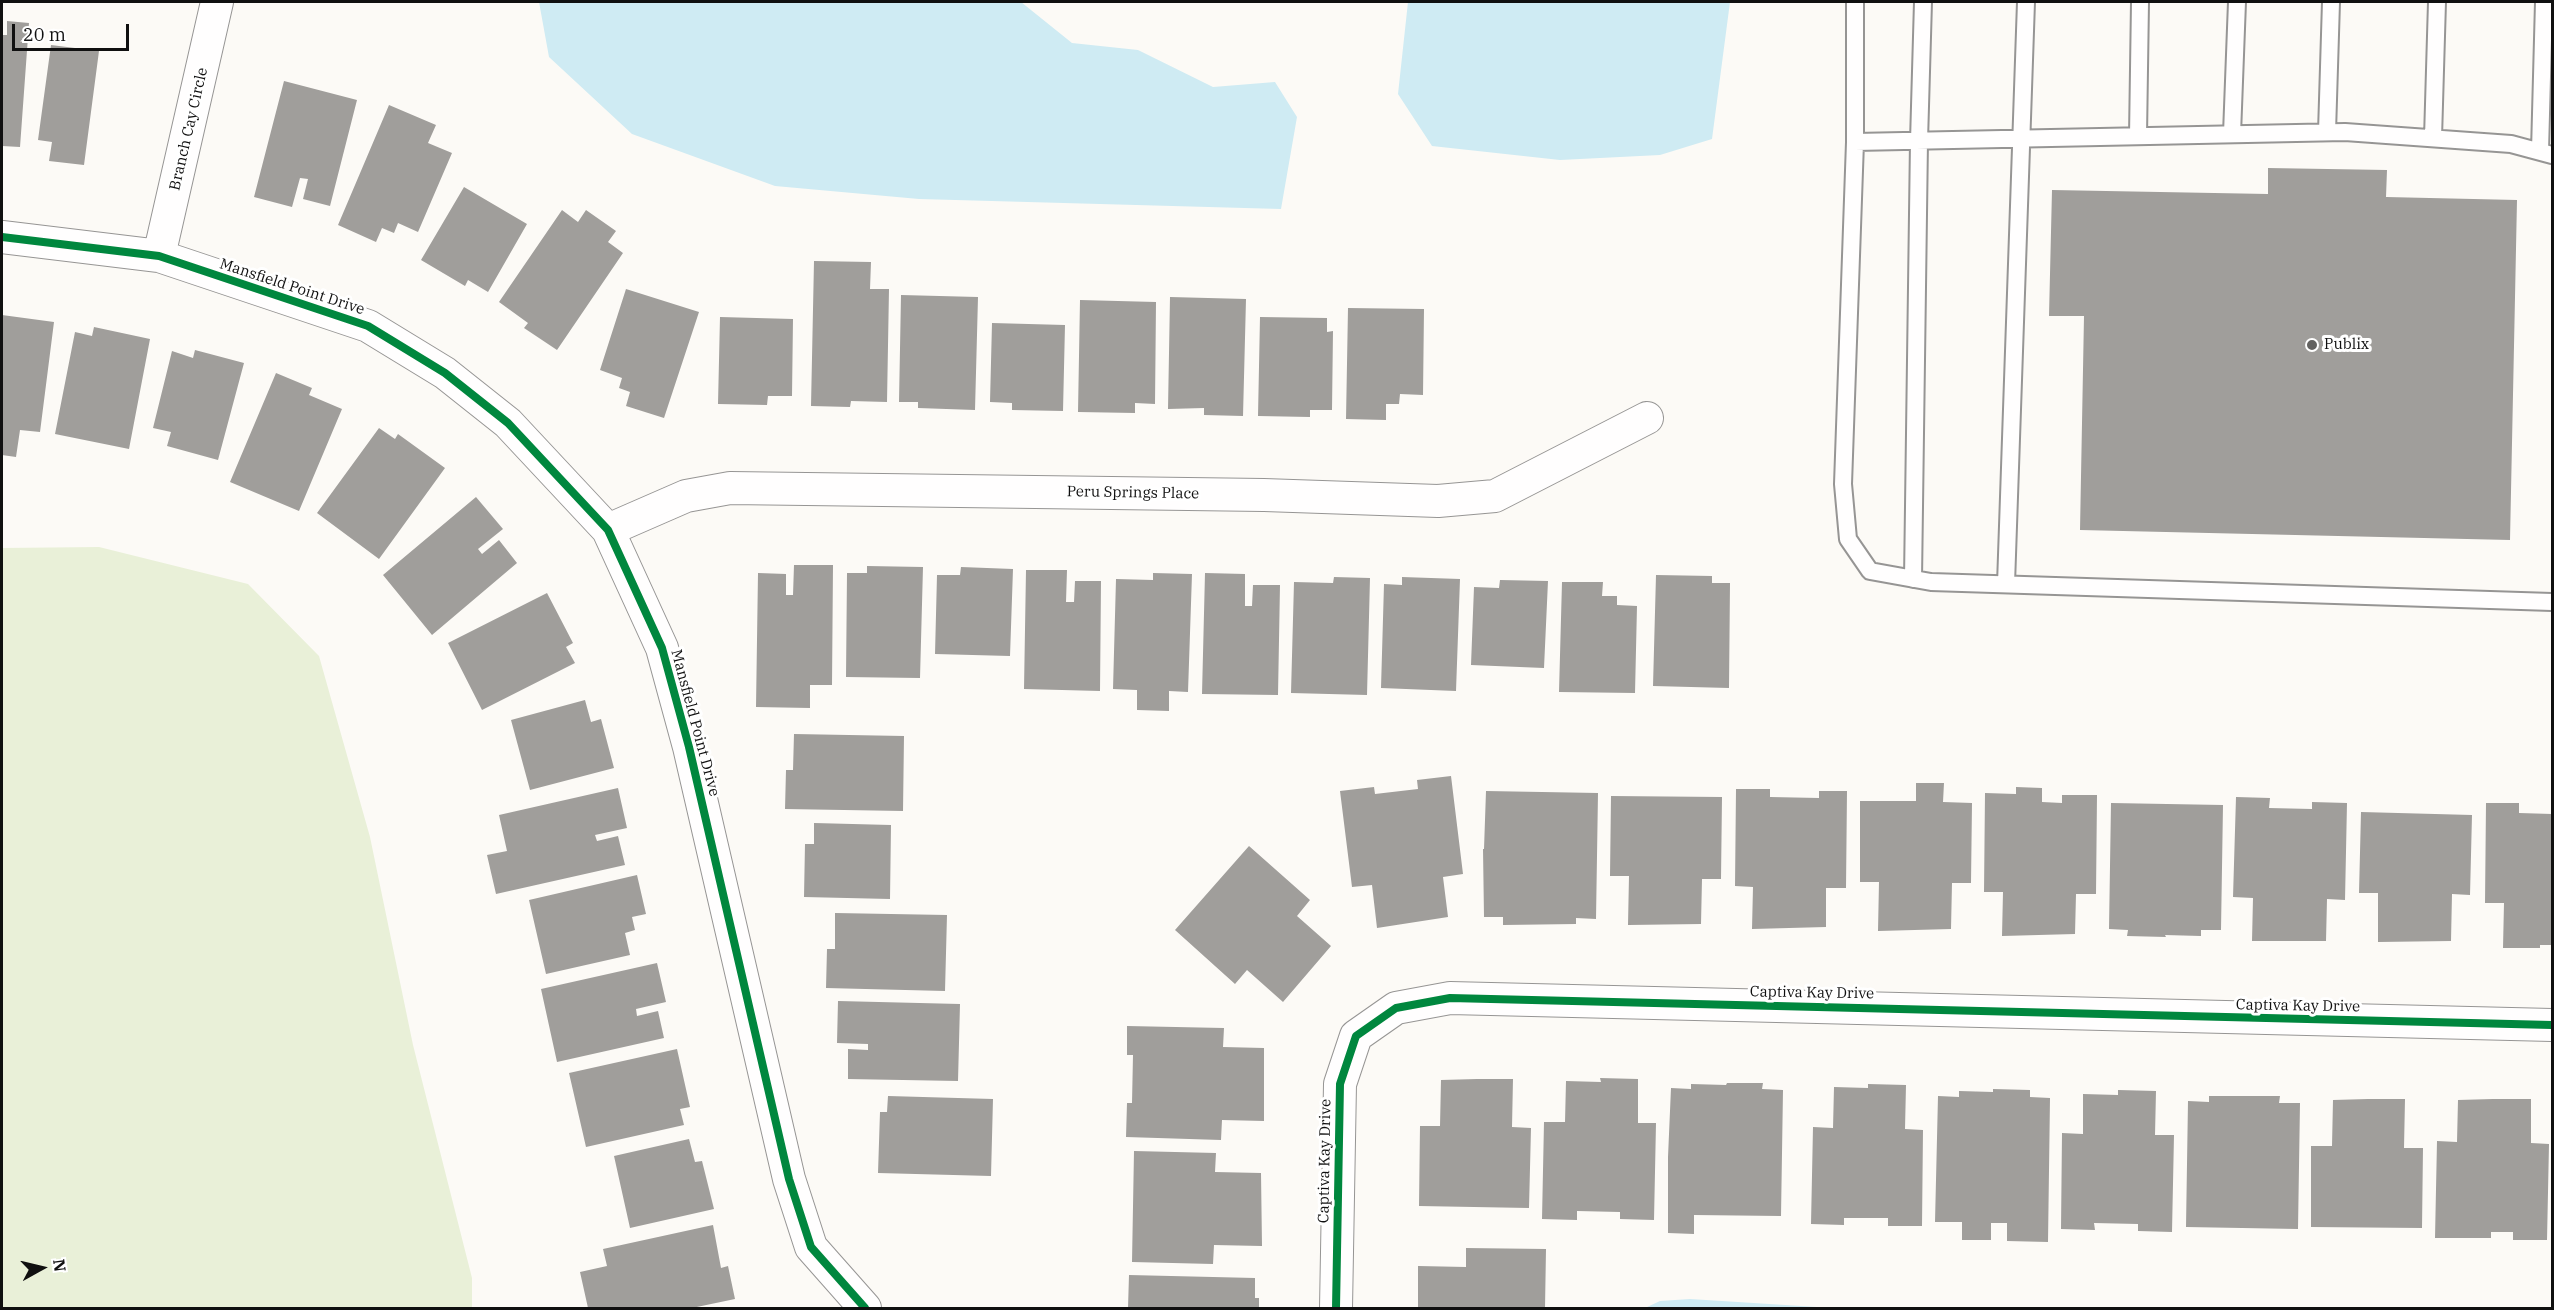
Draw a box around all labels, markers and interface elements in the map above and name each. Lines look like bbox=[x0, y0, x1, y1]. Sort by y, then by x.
scale bar bbox=[15, 12, 132, 50]
text: 20 m bbox=[23, 23, 66, 46]
street label: Branch Cay Circle bbox=[166, 66, 212, 192]
street label: Mansfield Point Drive bbox=[217, 255, 367, 319]
place label: Publix bbox=[2324, 336, 2369, 354]
marker: Publix bbox=[2305, 338, 2319, 352]
street label: Peru Springs Place bbox=[1067, 483, 1199, 503]
street label: Mansfield Point Drive bbox=[667, 648, 723, 798]
street label: Captiva Kay Drive bbox=[1750, 983, 1874, 1003]
street label: Captiva Kay Drive bbox=[2236, 996, 2360, 1016]
street label: Captiva Kay Drive bbox=[1315, 1099, 1335, 1223]
north arrow bbox=[12, 1238, 72, 1298]
text: N bbox=[49, 1258, 71, 1273]

